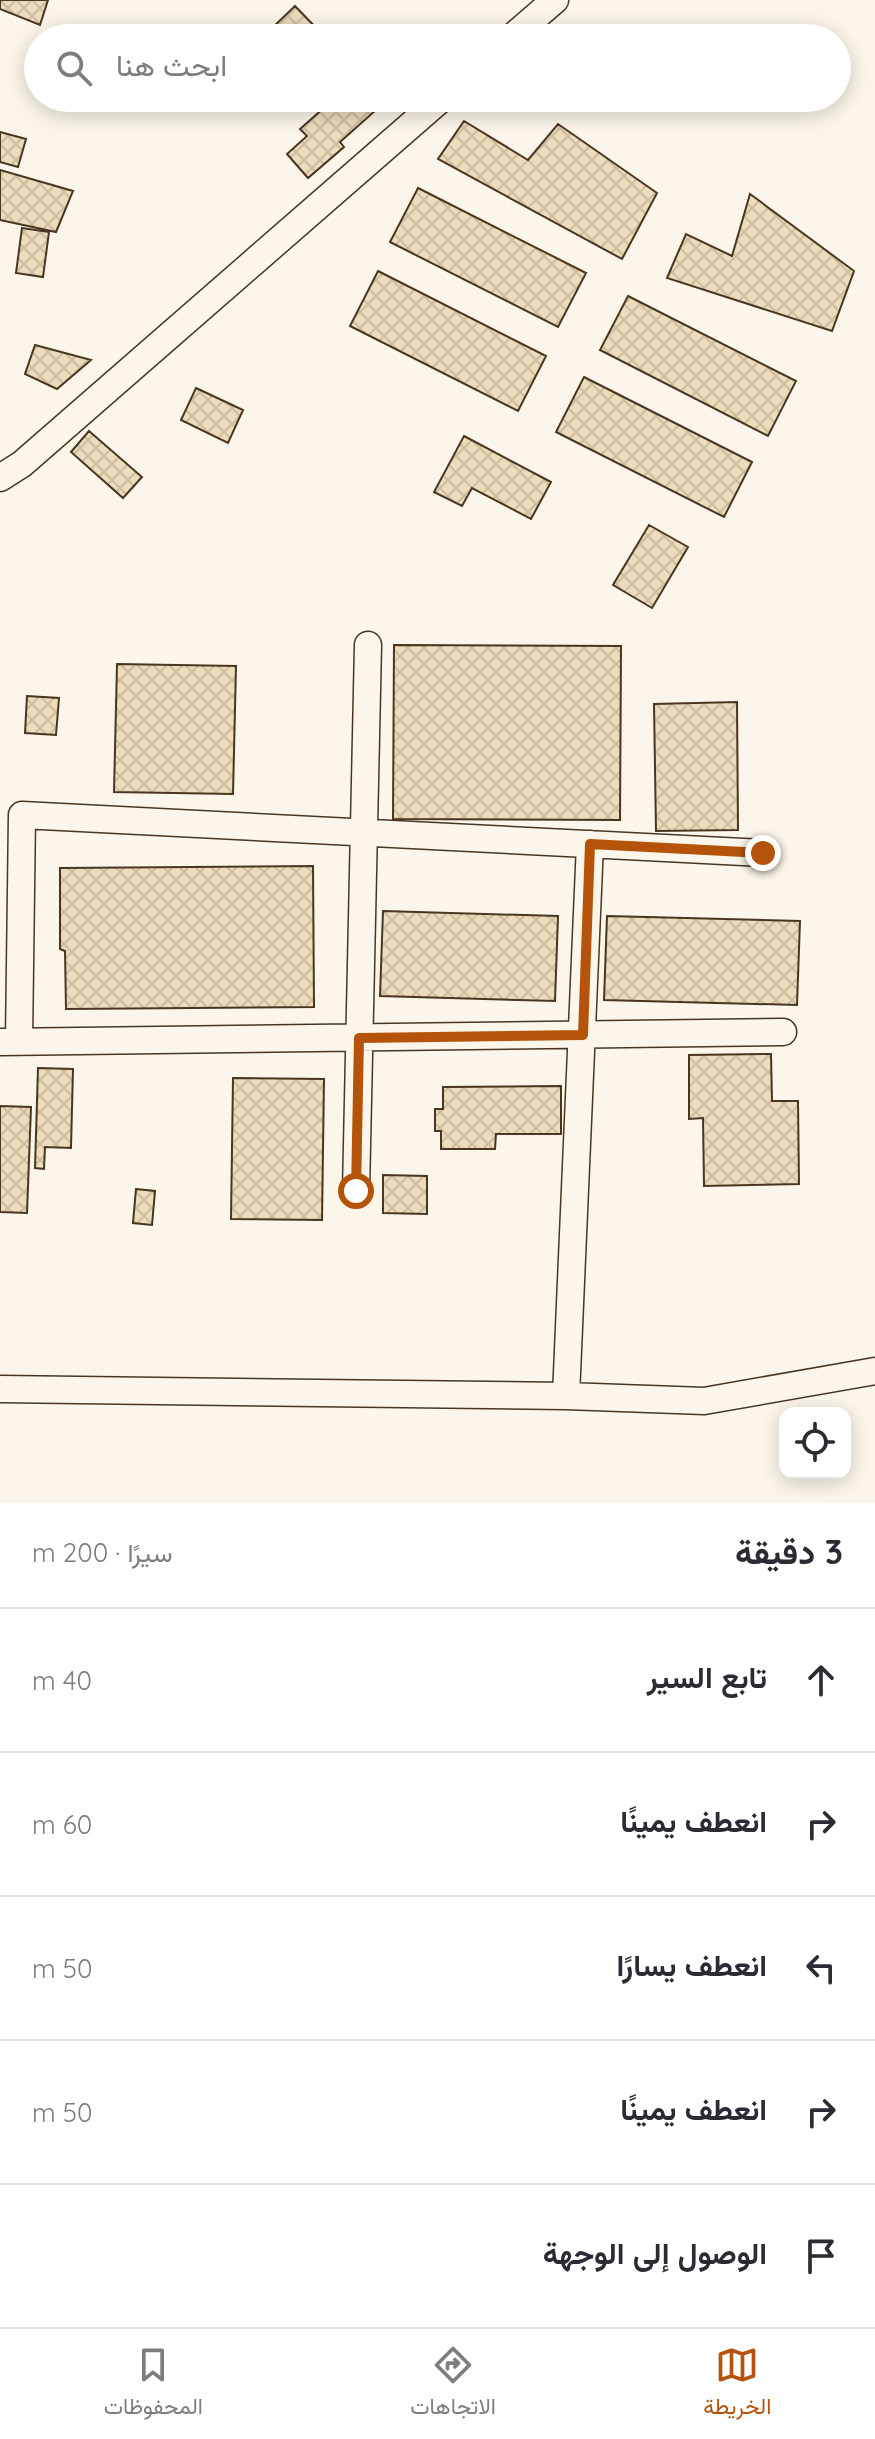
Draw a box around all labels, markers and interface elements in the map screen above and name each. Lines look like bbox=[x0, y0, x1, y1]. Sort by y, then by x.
search box bbox=[24, 24, 851, 112]
icon: search bbox=[52, 46, 96, 90]
text: ابحث هنا bbox=[116, 46, 227, 84]
route end bbox=[745, 835, 781, 871]
route start bbox=[338, 1173, 374, 1209]
map controls bbox=[779, 1407, 851, 1479]
button: locate bbox=[779, 1407, 851, 1479]
text: 3 دقيقة bbox=[735, 1530, 843, 1573]
text: سيرًا · 200 m bbox=[32, 1536, 173, 1569]
text: تابع السير bbox=[647, 1658, 767, 1696]
icon: ahead bbox=[799, 1658, 843, 1702]
text: 40 m bbox=[32, 1664, 92, 1697]
text: انعطف يمينًا bbox=[620, 1802, 767, 1840]
icon: right bbox=[799, 1802, 843, 1846]
text: 60 m bbox=[32, 1808, 92, 1841]
text: انعطف يسارًا bbox=[617, 1946, 767, 1984]
icon: left bbox=[799, 1946, 843, 1990]
text: 50 m bbox=[32, 1952, 92, 1985]
text: انعطف يمينًا bbox=[620, 2090, 767, 2128]
icon: right bbox=[799, 2090, 843, 2134]
text: 50 m bbox=[32, 2096, 92, 2129]
text: الوصول إلى الوجهة bbox=[543, 2234, 767, 2272]
icon: arrive bbox=[799, 2234, 843, 2278]
tab: المحفوظات bbox=[104, 2343, 203, 2426]
tab: الاتجاهات bbox=[410, 2343, 496, 2426]
tab: الخريطة bbox=[703, 2343, 771, 2426]

